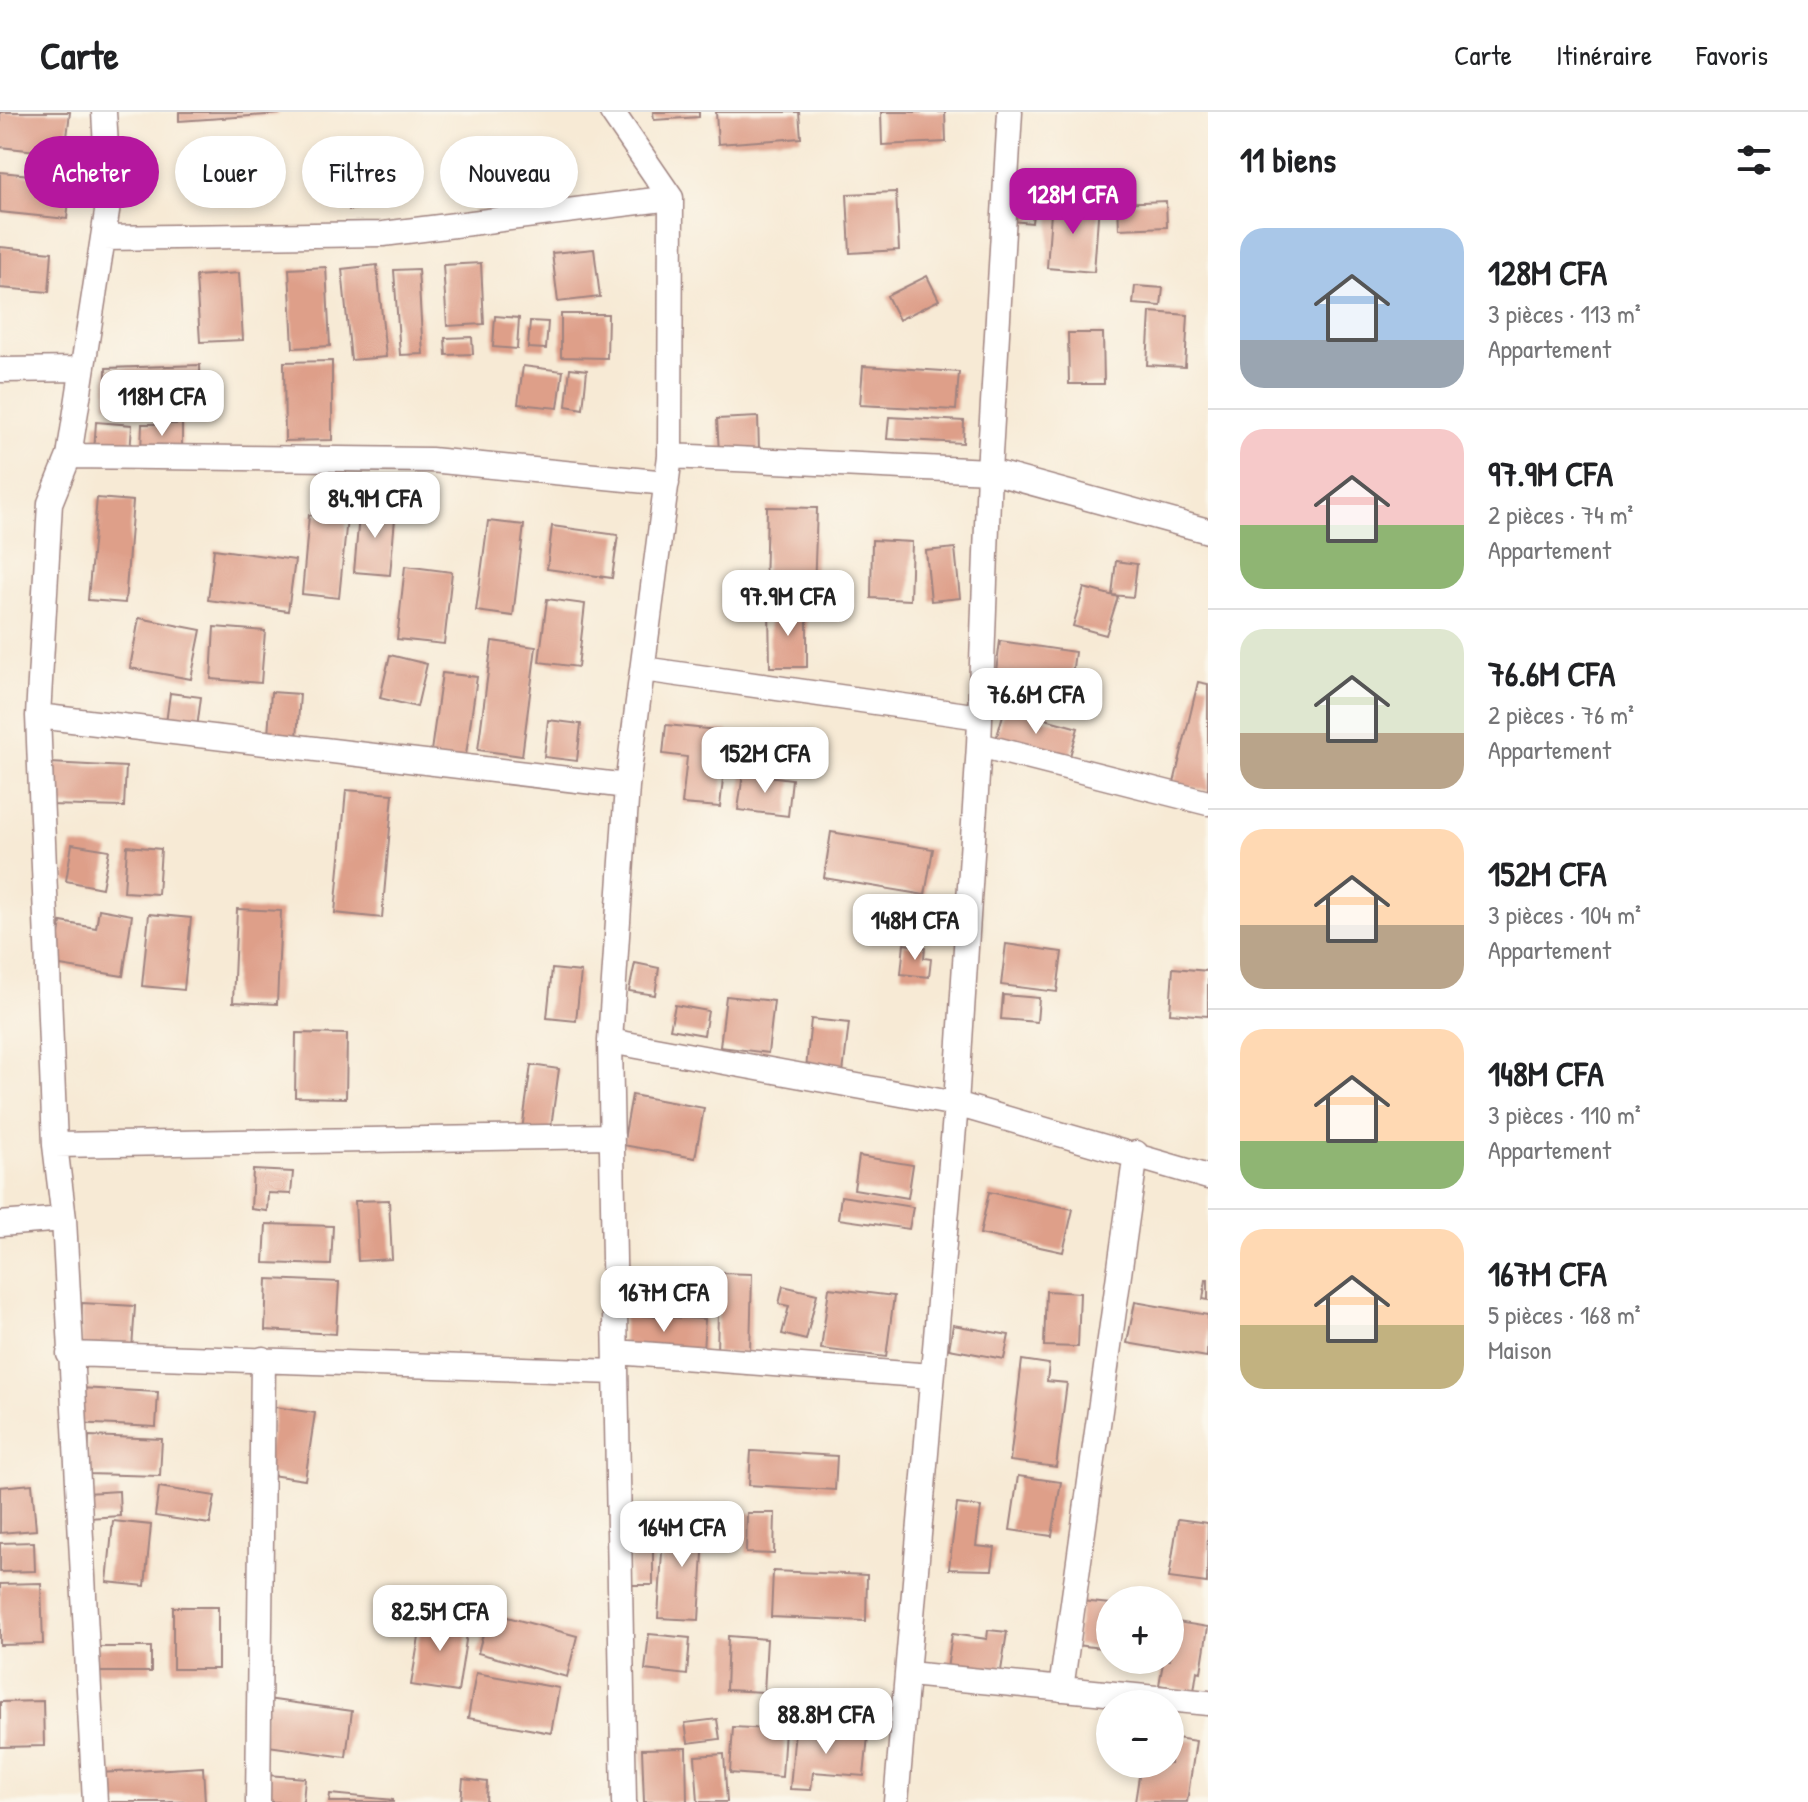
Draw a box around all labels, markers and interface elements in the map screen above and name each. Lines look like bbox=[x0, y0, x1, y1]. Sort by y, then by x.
text: Carte bbox=[40, 29, 119, 81]
text: Carte bbox=[1454, 36, 1512, 74]
text: Itinéraire bbox=[1556, 36, 1652, 74]
text: Favoris bbox=[1696, 36, 1768, 74]
chip: Acheter bbox=[24, 136, 159, 208]
chip: Louer bbox=[175, 136, 286, 208]
chip: Filtres bbox=[302, 136, 424, 208]
chip: Nouveau bbox=[440, 136, 578, 208]
text: 11 biens bbox=[1240, 137, 1336, 183]
icon: filters bbox=[1732, 138, 1776, 182]
pin: 128M CFA bbox=[990, 168, 1156, 236]
text: 128M CFA bbox=[1027, 176, 1119, 211]
text: 128M CFA bbox=[1488, 250, 1607, 296]
icon: home bbox=[1304, 260, 1400, 356]
text: 3 pièces · 113 m² bbox=[1488, 296, 1641, 331]
text: Appartement bbox=[1488, 331, 1611, 366]
pin: 118M CFA bbox=[79, 370, 245, 438]
text: 118M CFA bbox=[118, 378, 206, 413]
text: 97.9M CFA bbox=[1488, 451, 1613, 497]
icon: home bbox=[1304, 461, 1400, 557]
pin: 84.9M CFA bbox=[283, 472, 467, 540]
text: 84.9M CFA bbox=[328, 480, 422, 515]
text: 2 pièces · 74 m² bbox=[1488, 497, 1633, 532]
text: Appartement bbox=[1488, 532, 1611, 567]
pin: 97.9M CFA bbox=[696, 570, 880, 638]
text: 97.9M CFA bbox=[740, 578, 836, 613]
text: 76.6M CFA bbox=[1488, 651, 1615, 697]
icon: home bbox=[1304, 661, 1400, 757]
pin: 76.6M CFA bbox=[944, 668, 1128, 736]
text: 76.6M CFA bbox=[987, 676, 1085, 711]
text: 2 pièces · 76 m² bbox=[1488, 697, 1634, 732]
pin: 152M CFA bbox=[682, 727, 848, 795]
text: Appartement bbox=[1488, 732, 1611, 767]
text: 152M CFA bbox=[720, 735, 810, 770]
text: 152M CFA bbox=[1488, 851, 1607, 897]
icon: home bbox=[1304, 861, 1400, 957]
pin: 148M CFA bbox=[832, 894, 998, 962]
text: 3 pièces · 104 m² bbox=[1488, 897, 1641, 932]
text: 148M CFA bbox=[871, 902, 959, 937]
text: Appartement bbox=[1488, 932, 1611, 967]
text: 148M CFA bbox=[1488, 1051, 1604, 1097]
icon: home bbox=[1304, 1061, 1400, 1157]
text: 3 pièces · 110 m² bbox=[1488, 1097, 1641, 1132]
text: Appartement bbox=[1488, 1132, 1611, 1167]
text: 167M CFA bbox=[1488, 1251, 1607, 1297]
icon: home bbox=[1304, 1261, 1400, 1357]
pin: 167M CFA bbox=[581, 1266, 747, 1334]
text: 167M CFA bbox=[619, 1274, 709, 1309]
text: 5 pièces · 168 m² bbox=[1488, 1297, 1641, 1332]
text: Maison bbox=[1488, 1332, 1552, 1367]
pin: 164M CFA bbox=[599, 1501, 765, 1569]
text: 164M CFA bbox=[638, 1509, 726, 1544]
pin: 82.5M CFA bbox=[348, 1585, 532, 1653]
map controls bbox=[1096, 1586, 1184, 1778]
button: + bbox=[1096, 1586, 1184, 1674]
text: 82.5M CFA bbox=[391, 1593, 489, 1628]
pin: 88.8M CFA bbox=[734, 1688, 918, 1756]
button: − bbox=[1096, 1690, 1184, 1778]
text: 88.8M CFA bbox=[777, 1696, 875, 1731]

